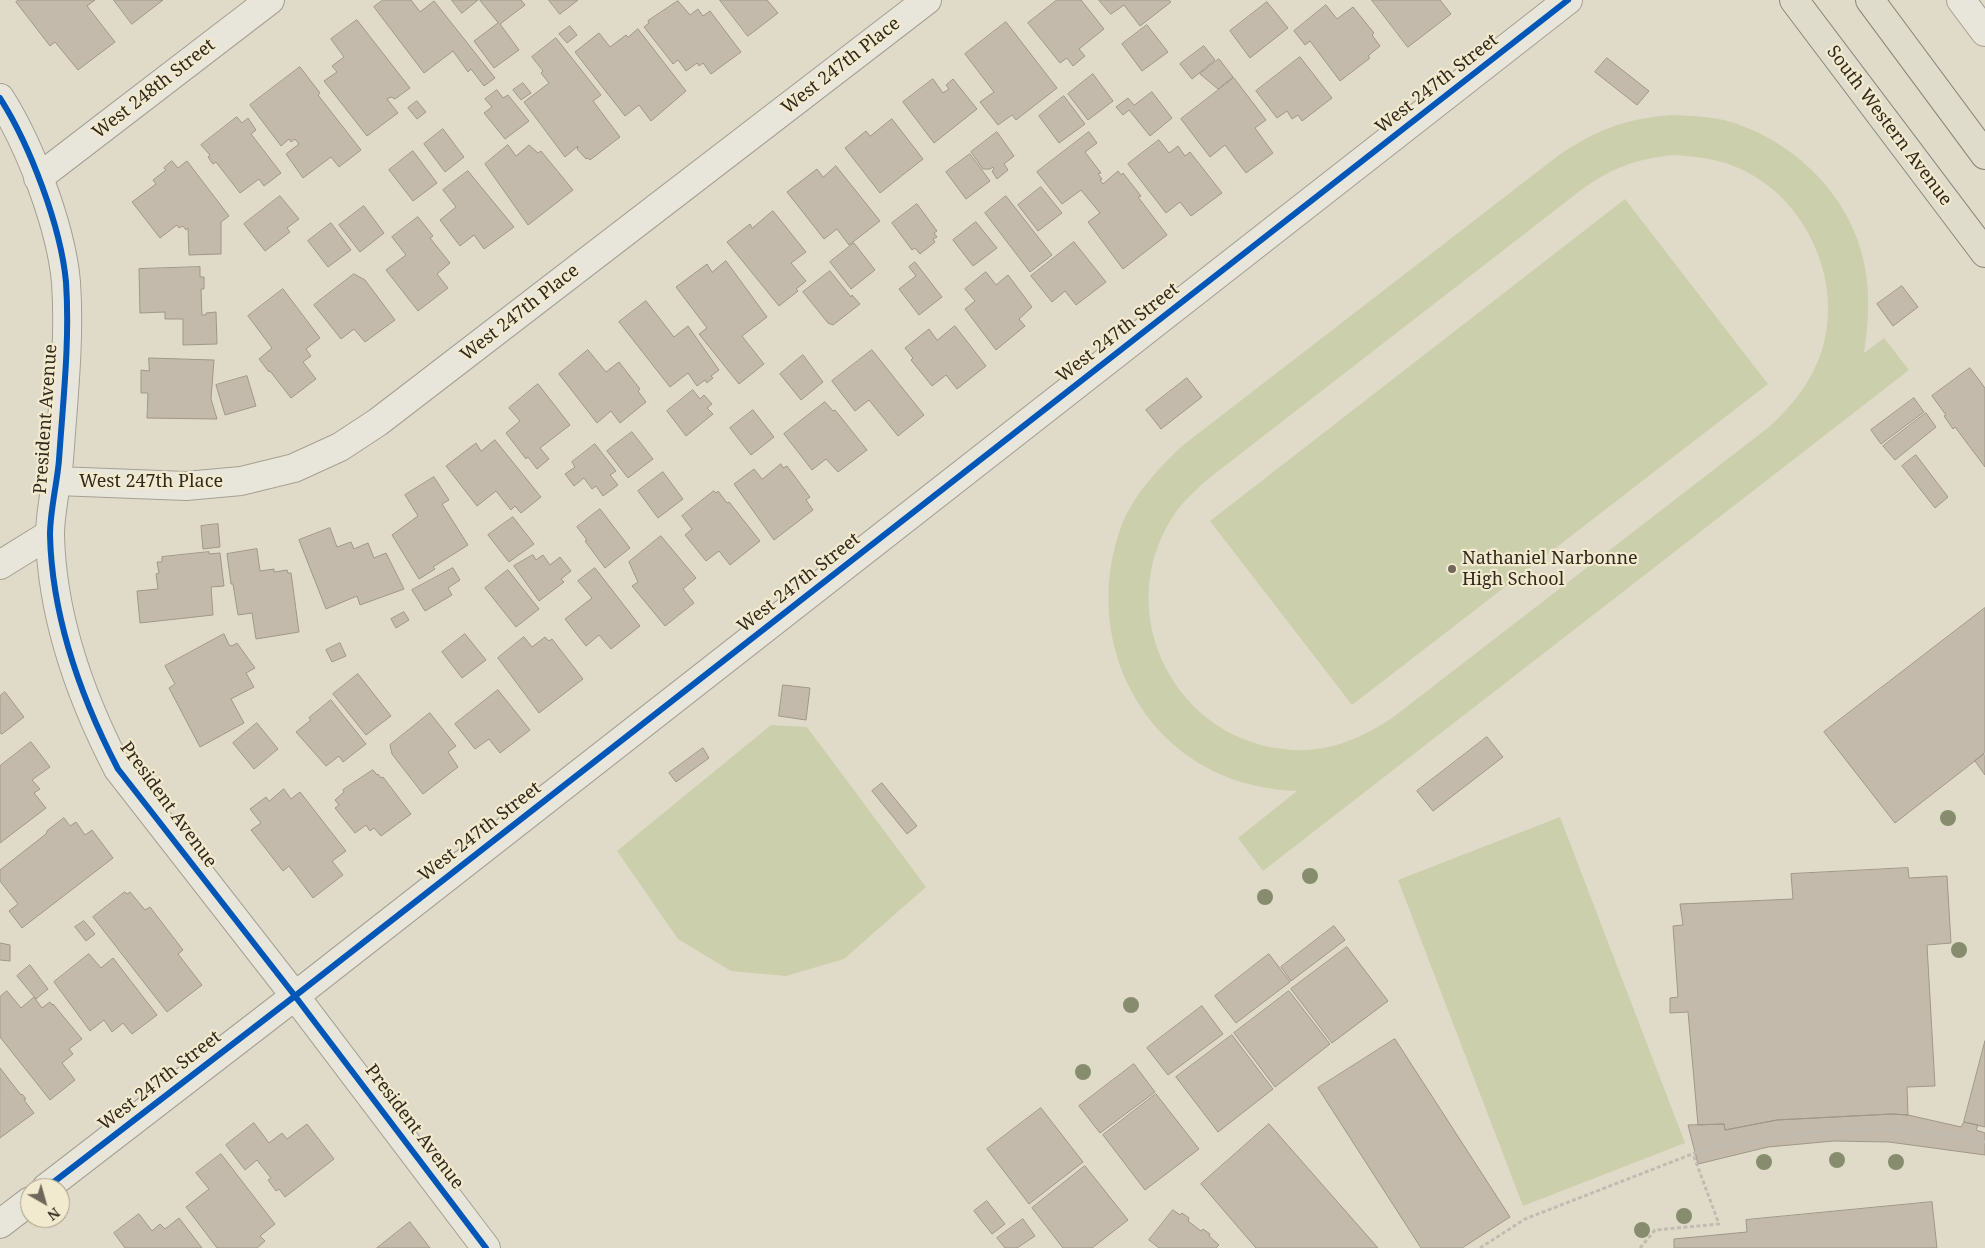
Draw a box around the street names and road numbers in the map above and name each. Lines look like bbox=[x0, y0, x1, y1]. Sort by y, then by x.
street label: West 247th Place bbox=[778, 13, 904, 119]
street label: West 247th Street bbox=[1372, 30, 1502, 138]
street label: West 248th Street bbox=[89, 35, 219, 143]
street label: South Western Avenue bbox=[1822, 42, 1956, 210]
street label: West 247th Place bbox=[457, 260, 583, 366]
street label: West 247th Street bbox=[1053, 279, 1183, 387]
street label: President Avenue bbox=[30, 343, 62, 495]
street label: West 247th Place bbox=[79, 471, 223, 493]
street label: West 247th Street bbox=[734, 529, 864, 637]
street label: President Avenue bbox=[115, 738, 221, 872]
street label: West 247th Street bbox=[415, 778, 545, 886]
street label: West 247th Street bbox=[95, 1027, 225, 1135]
street label: President Avenue bbox=[360, 1060, 468, 1194]

